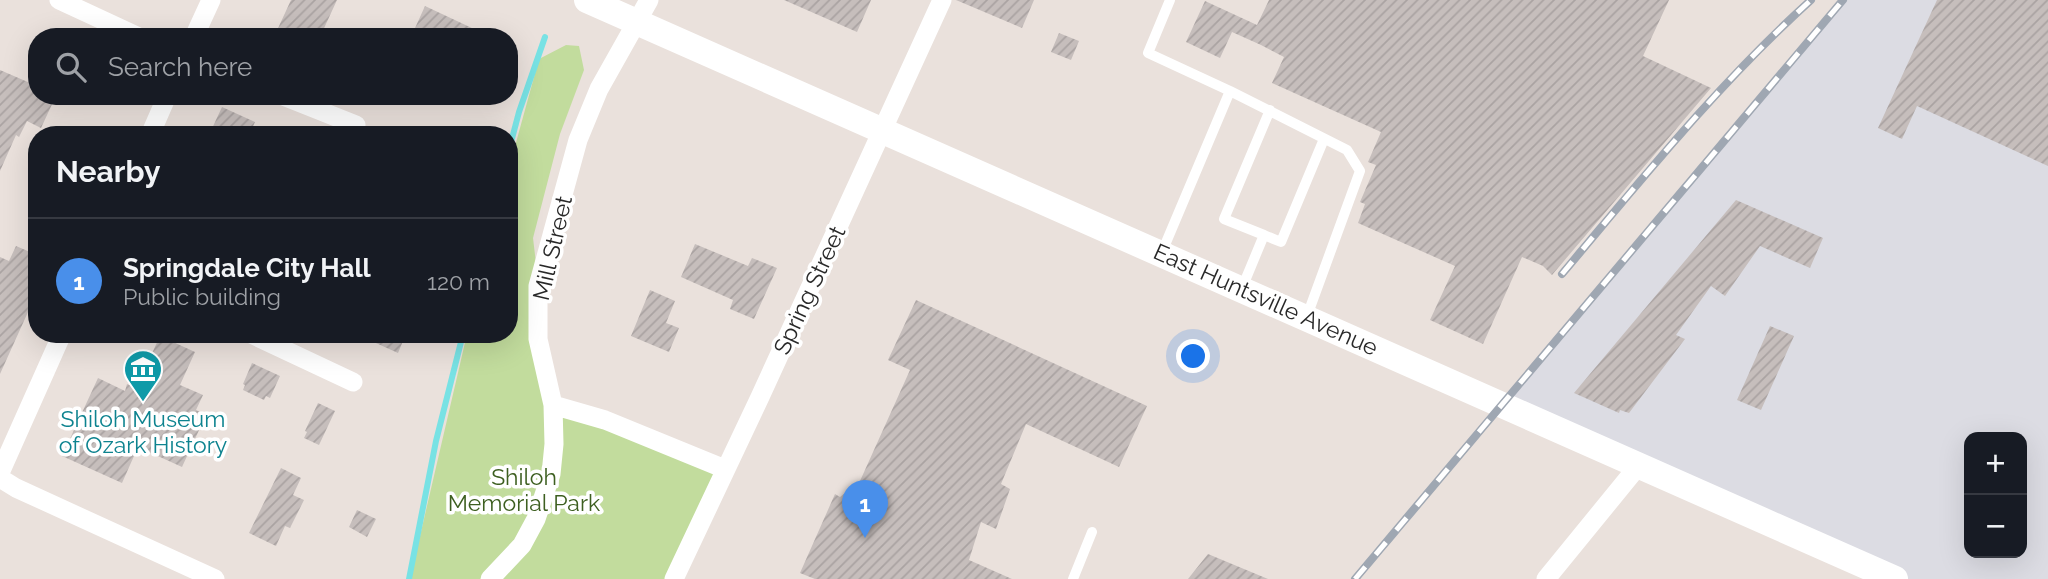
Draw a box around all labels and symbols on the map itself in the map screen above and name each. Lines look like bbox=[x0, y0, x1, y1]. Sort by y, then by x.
street label: Mill Street bbox=[527, 193, 577, 303]
street label: Spring Street bbox=[767, 221, 851, 358]
street label: East Huntsville Avenue bbox=[1150, 237, 1382, 361]
your location bbox=[1176, 339, 1210, 373]
museum icon: Shiloh Museum of Ozark History bbox=[122, 348, 164, 403]
place label: Shiloh Museum of Ozark History bbox=[59, 405, 227, 458]
park label: Shiloh Memorial Park bbox=[448, 463, 600, 516]
pin: 1 bbox=[842, 480, 888, 538]

